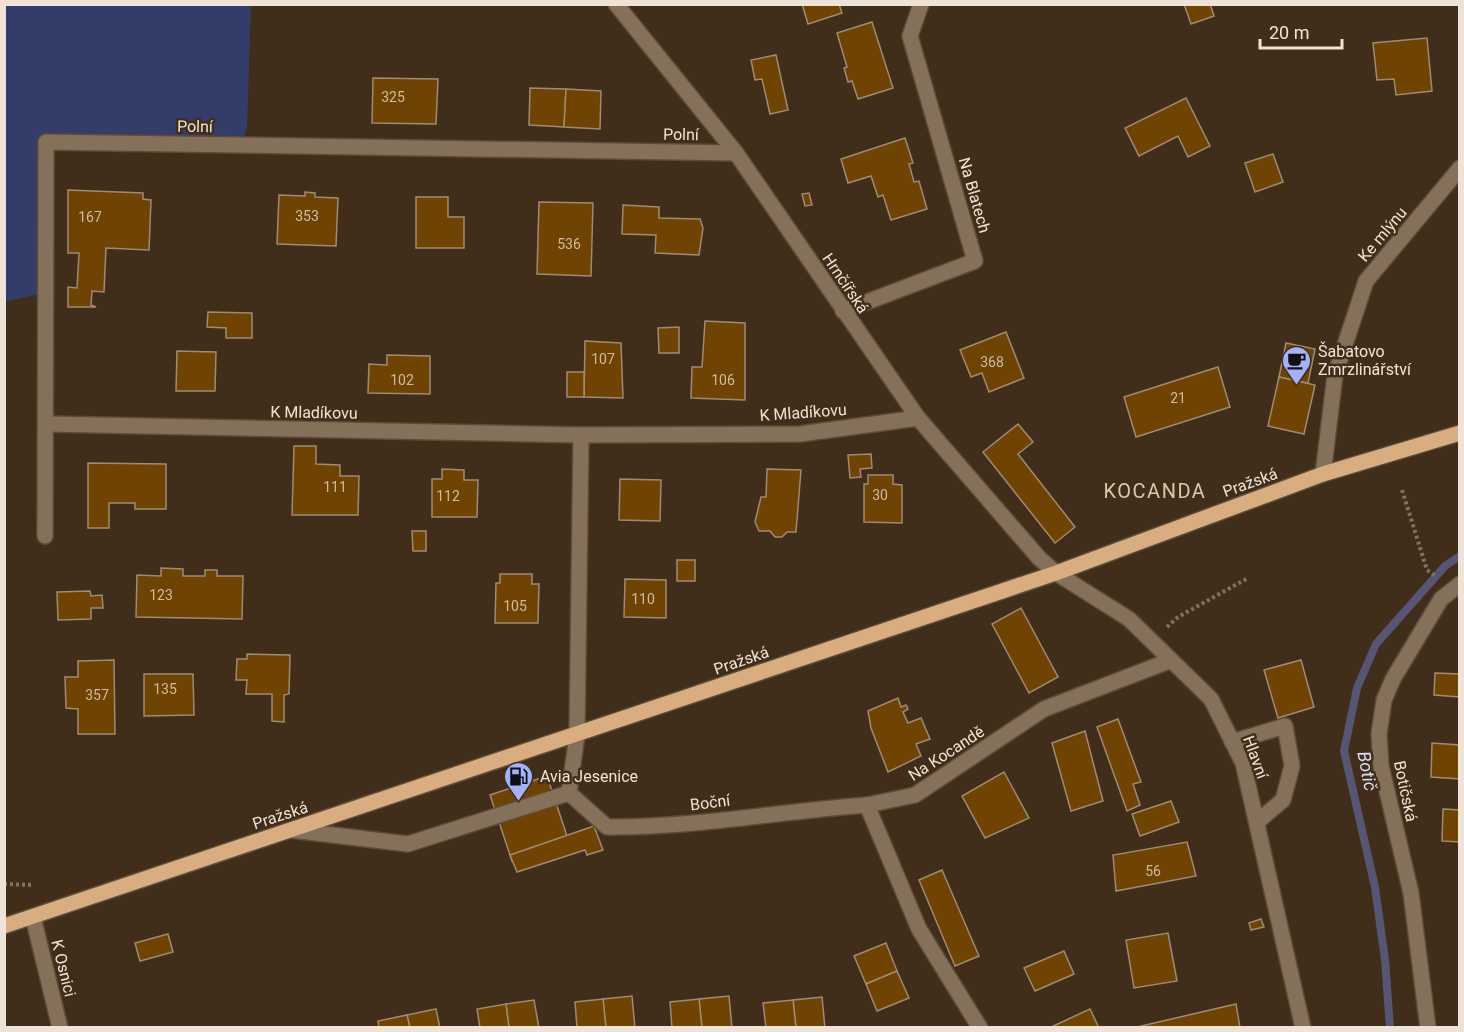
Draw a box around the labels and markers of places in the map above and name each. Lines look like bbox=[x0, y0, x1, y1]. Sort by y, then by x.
place label: Šabatovo Zmrzlinářství bbox=[1318, 341, 1412, 379]
cafe icon: Šabatovo Zmrzlinářství bbox=[1281, 344, 1313, 386]
fuel station icon: Avia Jesenice bbox=[503, 760, 535, 802]
place label: Avia Jesenice bbox=[540, 767, 638, 786]

